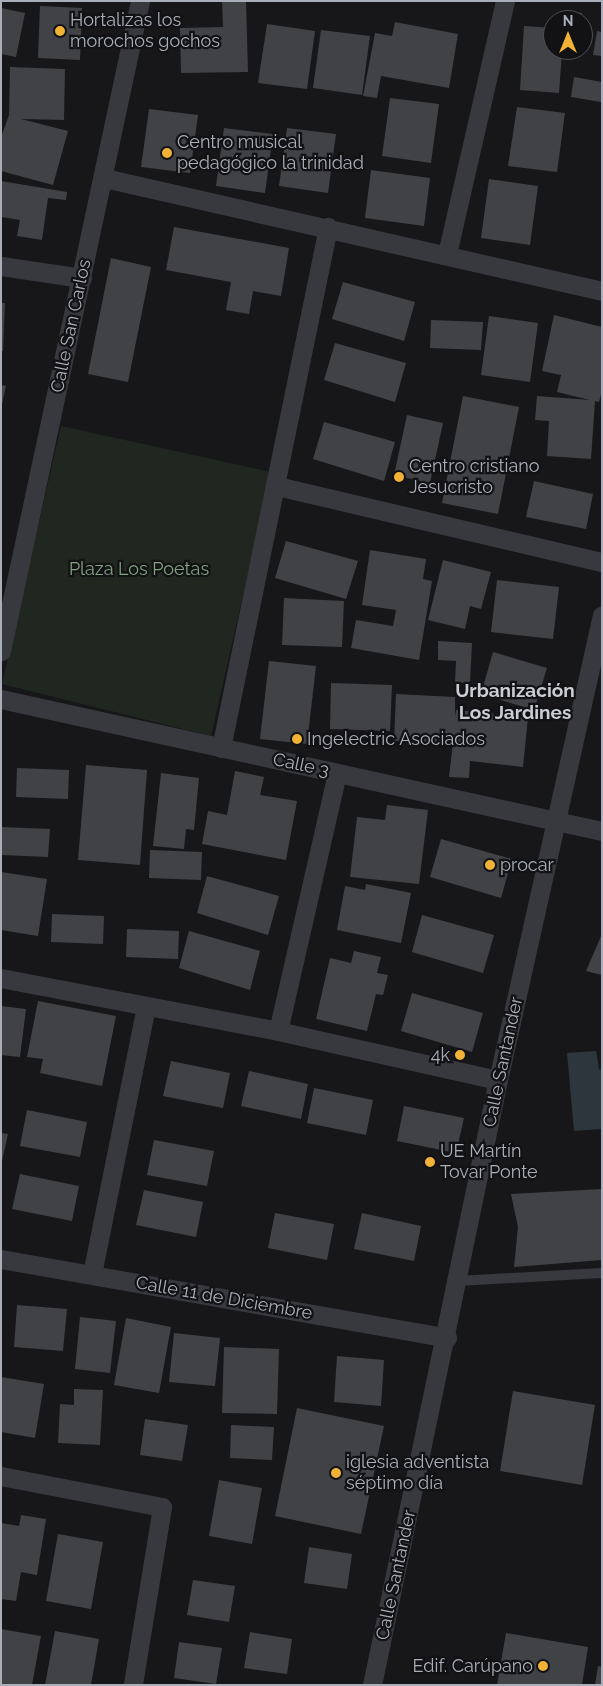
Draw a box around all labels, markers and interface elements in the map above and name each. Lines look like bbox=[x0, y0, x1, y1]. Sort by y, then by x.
place label: Hortalizas los morochos gochos bbox=[70, 10, 220, 52]
north arrow bbox=[543, 10, 593, 60]
text: N bbox=[563, 13, 573, 29]
marker: Hortalizas los morochos gochos bbox=[54, 25, 66, 37]
place label: Centro musical pedagógico la trinidad bbox=[177, 132, 364, 174]
marker: Centro musical pedagógico la trinidad bbox=[161, 147, 173, 159]
street label: Calle San Carlos bbox=[46, 257, 96, 395]
place label: Centro cristiano Jesucristo bbox=[409, 456, 539, 498]
marker: Centro cristiano Jesucristo bbox=[393, 471, 405, 483]
park label: Plaza Los Poetas bbox=[69, 558, 209, 580]
district label: Urbanización Los Jardines bbox=[455, 680, 575, 724]
place label: Ingelectric Asociados bbox=[307, 728, 485, 750]
marker: Ingelectric Asociados bbox=[291, 733, 303, 745]
street label: Calle 3 bbox=[271, 749, 331, 781]
place label: procar bbox=[500, 854, 554, 876]
marker: procar bbox=[484, 859, 496, 871]
street label: Calle Santander bbox=[479, 995, 527, 1129]
place label: 4k bbox=[431, 1044, 450, 1066]
marker: 4k bbox=[454, 1049, 466, 1061]
place label: UE Martín Tovar Ponte bbox=[440, 1141, 538, 1184]
marker: UE Martín Tovar Ponte bbox=[424, 1156, 436, 1168]
street label: Calle 11 de Diciembre bbox=[134, 1272, 314, 1324]
place label: iglesia adventista séptimo día bbox=[346, 1452, 489, 1495]
marker: iglesia adventista séptimo día bbox=[330, 1467, 342, 1479]
street label: Calle Santander bbox=[372, 1508, 420, 1642]
place label: Edif. Carúpano bbox=[413, 1655, 533, 1677]
marker: Edif. Carúpano bbox=[537, 1660, 549, 1672]

